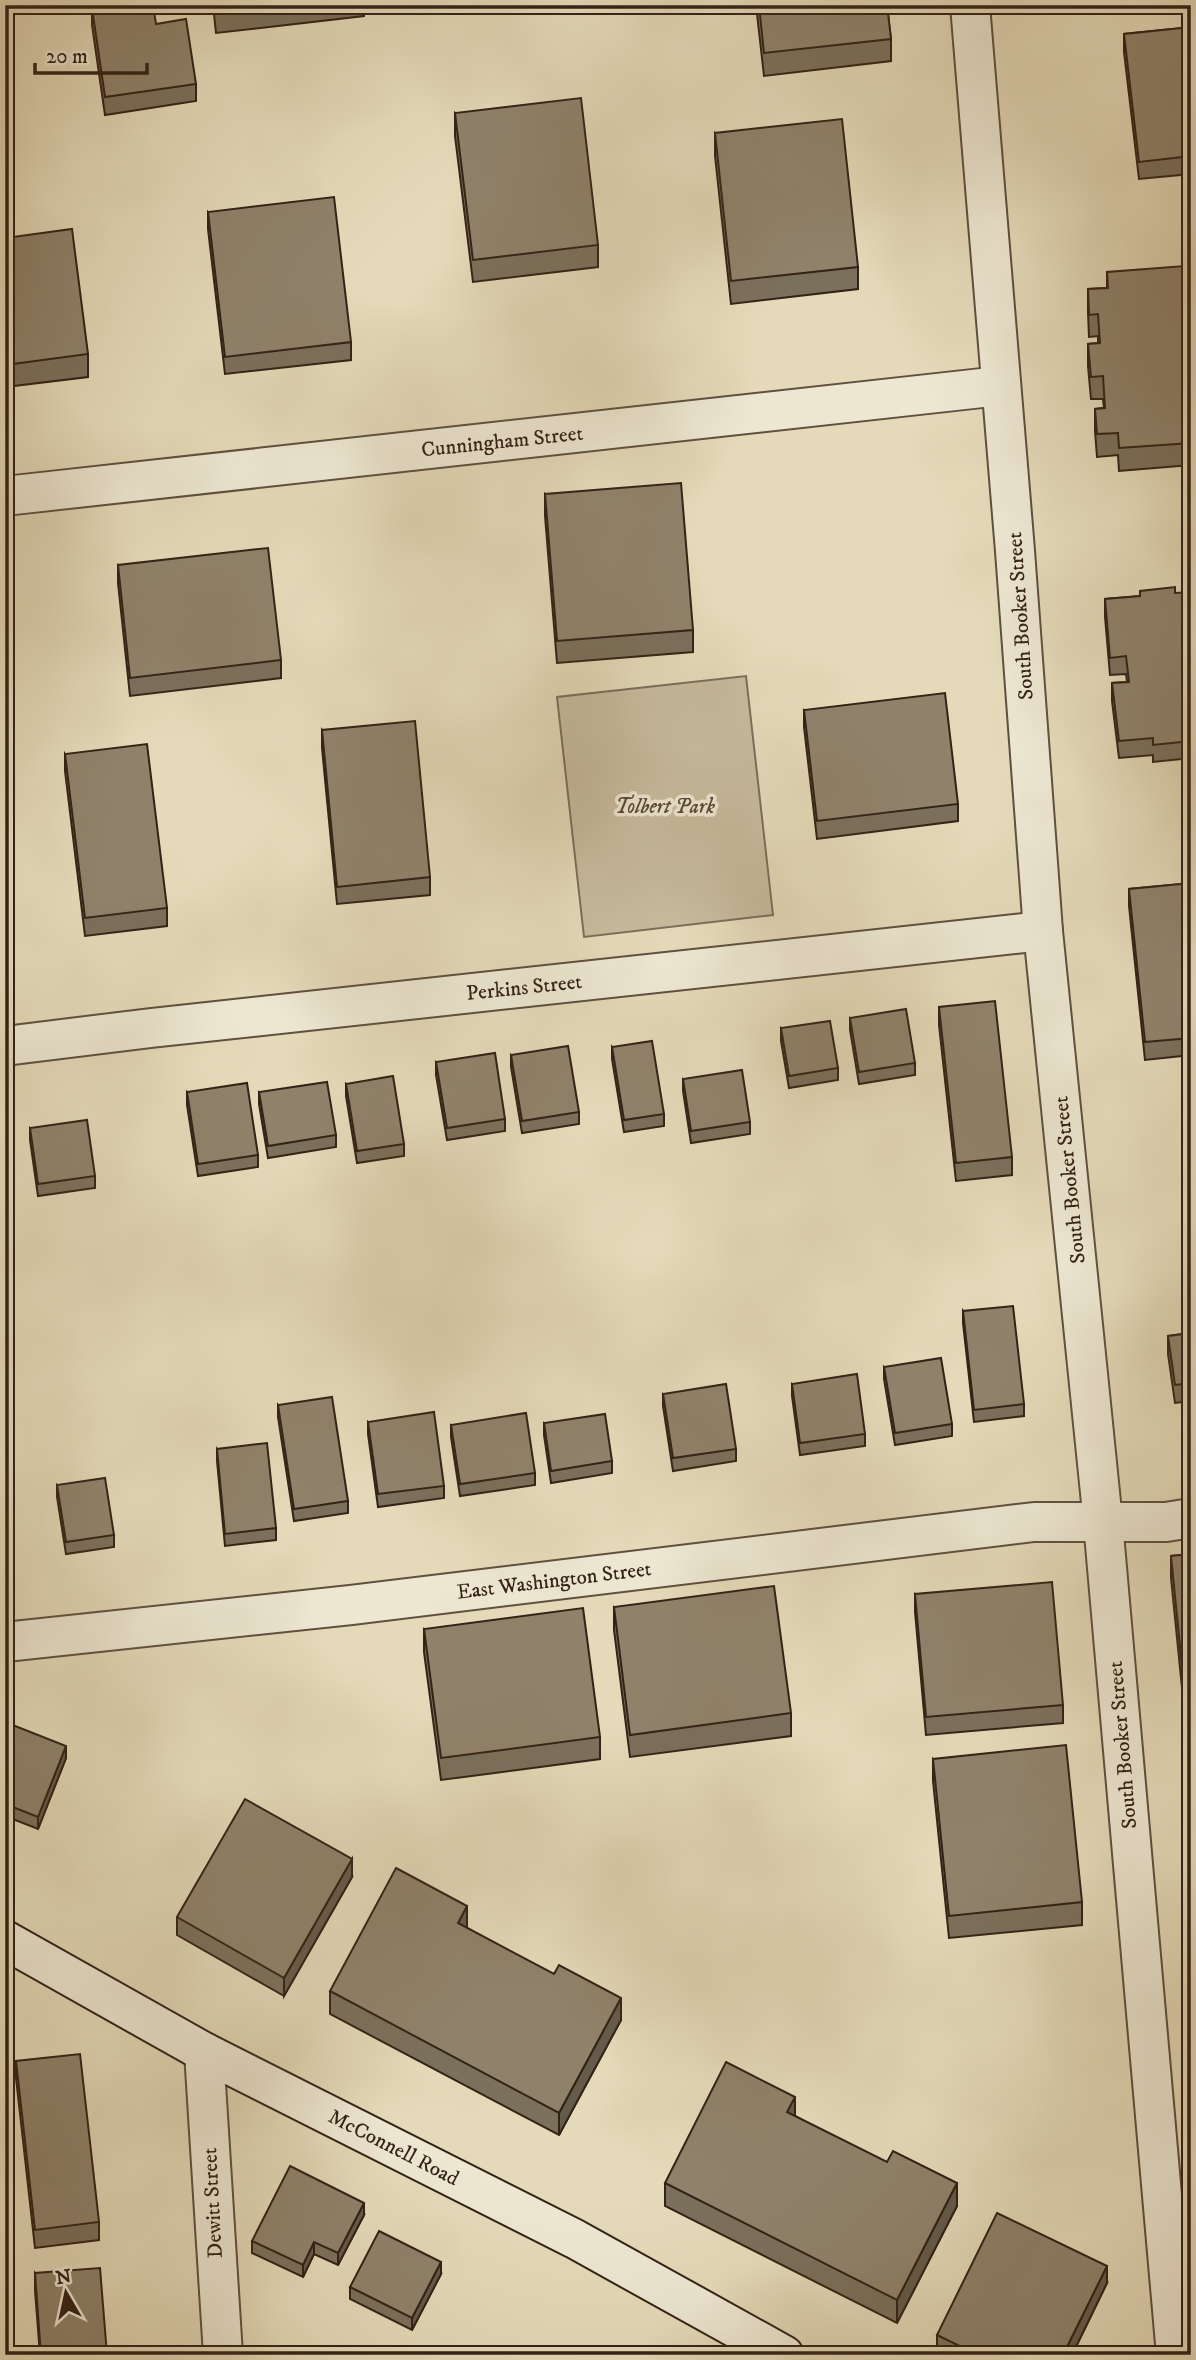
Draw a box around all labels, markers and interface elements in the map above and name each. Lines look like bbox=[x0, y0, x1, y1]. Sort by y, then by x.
scale bar bbox=[35, 32, 147, 76]
text: 20 m bbox=[46, 44, 88, 70]
street label: Cunningham Street bbox=[420, 421, 585, 463]
street label: South Booker Street bbox=[1002, 531, 1040, 701]
park label: Tolbert Park bbox=[615, 794, 715, 820]
street label: Perkins Street bbox=[465, 969, 584, 1007]
street label: South Booker Street bbox=[1048, 1095, 1092, 1265]
street label: East Washington Street bbox=[455, 1556, 653, 1606]
street label: South Booker Street bbox=[1103, 1660, 1143, 1830]
street label: McConnell Road bbox=[324, 2104, 464, 2192]
street label: Dewitt Street bbox=[197, 2147, 229, 2259]
north arrow bbox=[32, 2258, 102, 2328]
text: N bbox=[54, 2265, 73, 2290]

